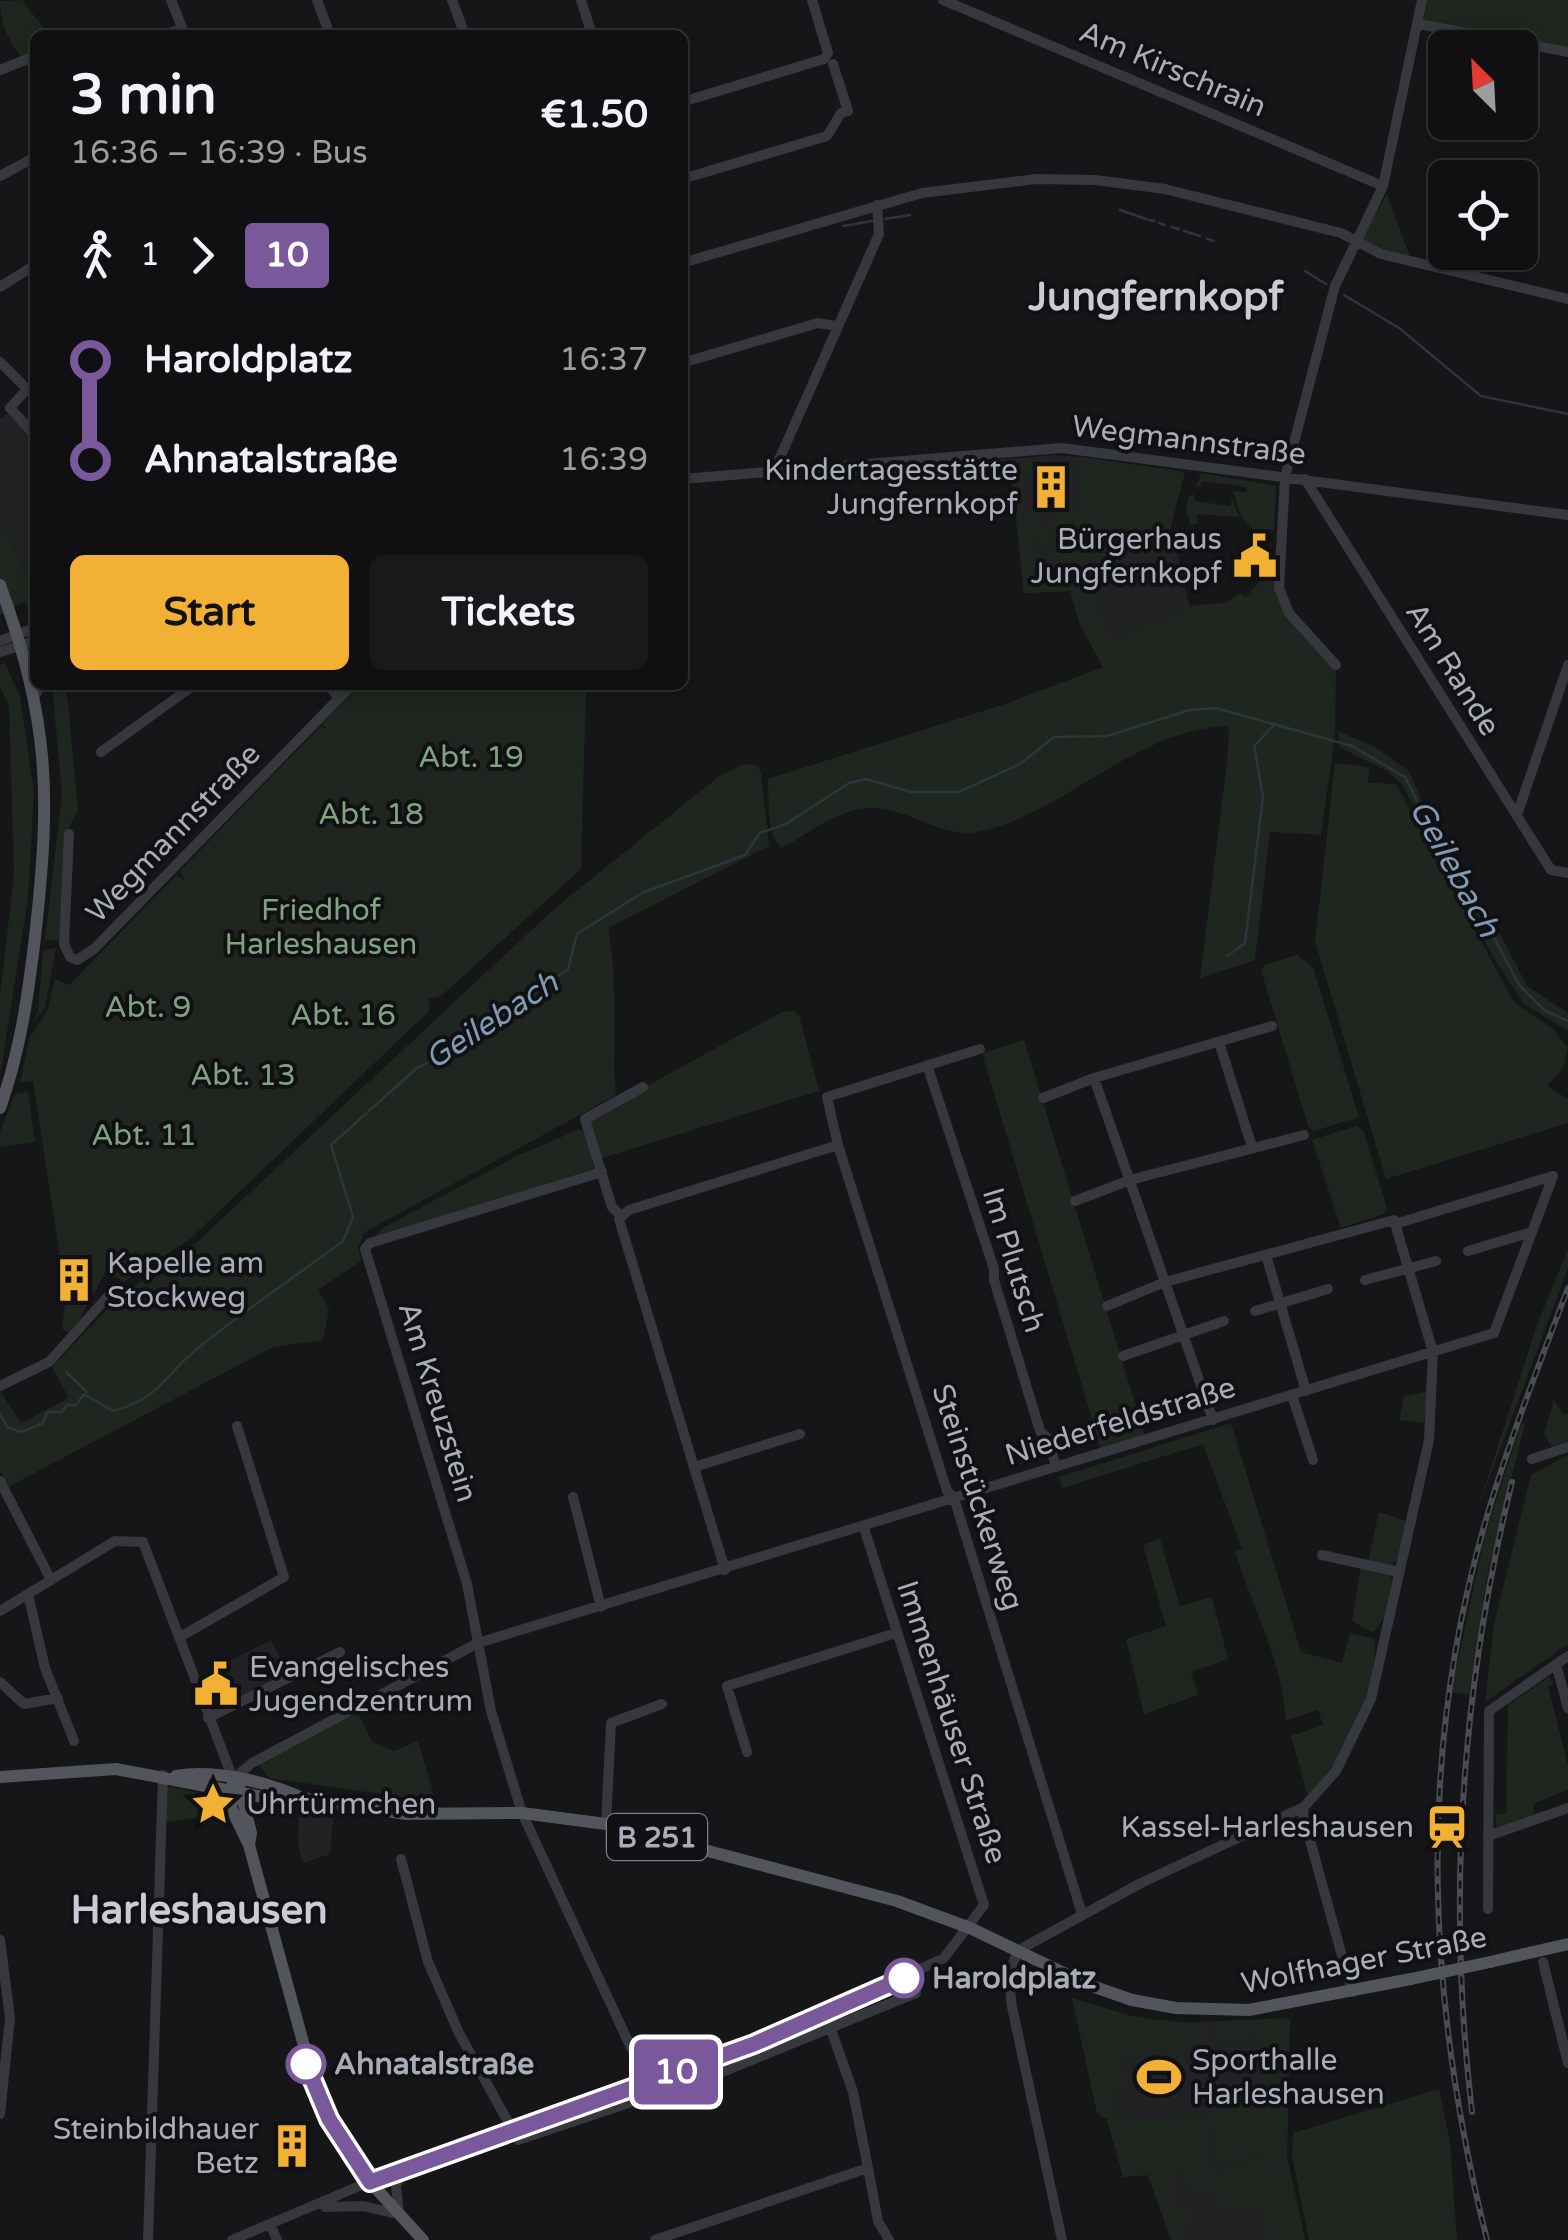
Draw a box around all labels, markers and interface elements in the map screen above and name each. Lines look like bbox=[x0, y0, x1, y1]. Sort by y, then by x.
street label: Am Kirschrain bbox=[1074, 13, 1272, 125]
north arrow bbox=[1428, 30, 1538, 140]
map controls bbox=[1428, 30, 1538, 270]
text: 3 min bbox=[70, 63, 217, 129]
text: €1.50 bbox=[541, 92, 648, 138]
text: 16:36 – 16:39 · Bus bbox=[70, 134, 368, 172]
button: locate bbox=[1428, 160, 1538, 270]
icon: walk bbox=[70, 228, 125, 283]
icon: forward bbox=[175, 228, 230, 283]
text: 10 bbox=[265, 234, 309, 276]
text: 1 bbox=[140, 236, 160, 274]
district label: Jungfernkopf bbox=[1027, 273, 1284, 321]
text: Haroldplatz bbox=[144, 337, 352, 383]
text: 16:37 bbox=[559, 341, 648, 379]
street label: Wegmannstraße bbox=[1070, 408, 1308, 473]
text: Ahnatalstraße bbox=[144, 437, 398, 483]
text: 16:39 bbox=[559, 441, 648, 479]
place label: Kindertagesstätte Jungfernkopf bbox=[764, 452, 1019, 523]
building icon: Kindertagesstätte Jungfernkopf bbox=[1027, 463, 1075, 511]
place label: Bürgerhaus Jungfernkopf bbox=[1031, 521, 1223, 592]
public building icon: Bürgerhaus Jungfernkopf bbox=[1231, 532, 1279, 580]
button: Start bbox=[70, 555, 349, 670]
button: Tickets bbox=[369, 555, 648, 670]
street label: Am Rande bbox=[1397, 596, 1508, 743]
street label: Wegmannstraße bbox=[78, 736, 268, 931]
park label: Abt. 19 bbox=[418, 739, 524, 776]
water label: Geilebach bbox=[1401, 793, 1508, 945]
park label: Abt. 18 bbox=[318, 796, 424, 833]
park label: Friedhof Harleshausen bbox=[225, 892, 417, 963]
water label: Geilebach bbox=[418, 963, 567, 1078]
park label: Abt. 9 bbox=[105, 989, 191, 1026]
park label: Abt. 16 bbox=[290, 997, 396, 1034]
park label: Abt. 13 bbox=[190, 1057, 296, 1094]
park label: Abt. 11 bbox=[91, 1117, 197, 1154]
street label: Im Plutsch bbox=[974, 1183, 1053, 1337]
place label: Kapelle am Stockweg bbox=[107, 1245, 264, 1316]
building icon: Kapelle am Stockweg bbox=[50, 1256, 98, 1304]
street label: Am Kreuzstein bbox=[390, 1298, 485, 1507]
street label: Niederfeldstraße bbox=[1000, 1369, 1240, 1474]
street label: Steinstückerweg bbox=[923, 1379, 1032, 1615]
street label: Immenhäuser Straße bbox=[888, 1576, 1015, 1868]
place label: Evangelisches Jugendzentrum bbox=[249, 1649, 473, 1720]
public building icon: Evangelisches Jugendzentrum bbox=[192, 1660, 240, 1708]
place icon: Uhrtürmchen bbox=[189, 1780, 237, 1828]
place label: Uhrtürmchen bbox=[246, 1786, 436, 1823]
station icon: Kassel-Harleshausen bbox=[1423, 1803, 1471, 1851]
place label: Kassel-Harleshausen bbox=[1121, 1809, 1414, 1846]
road number: B 251 bbox=[607, 1814, 707, 1860]
district label: Harleshausen bbox=[70, 1886, 328, 1934]
street label: Wolfhager Straße bbox=[1238, 1919, 1490, 2002]
marker: Haroldplatz bbox=[885, 1959, 923, 1997]
place label: Haroldplatz bbox=[932, 1960, 1097, 1997]
line badge: 10 bbox=[631, 2040, 721, 2104]
place label: Sporthalle Harleshausen bbox=[1192, 2042, 1385, 2113]
marker: Ahnatalstraße bbox=[287, 2045, 325, 2083]
place label: Ahnatalstraße bbox=[334, 2046, 534, 2083]
text: 10 bbox=[654, 2051, 698, 2093]
sports icon: Sporthalle Harleshausen bbox=[1135, 2053, 1183, 2101]
place label: Steinbildhauer Betz bbox=[53, 2111, 260, 2182]
building icon: Steinbildhauer Betz bbox=[268, 2122, 316, 2170]

